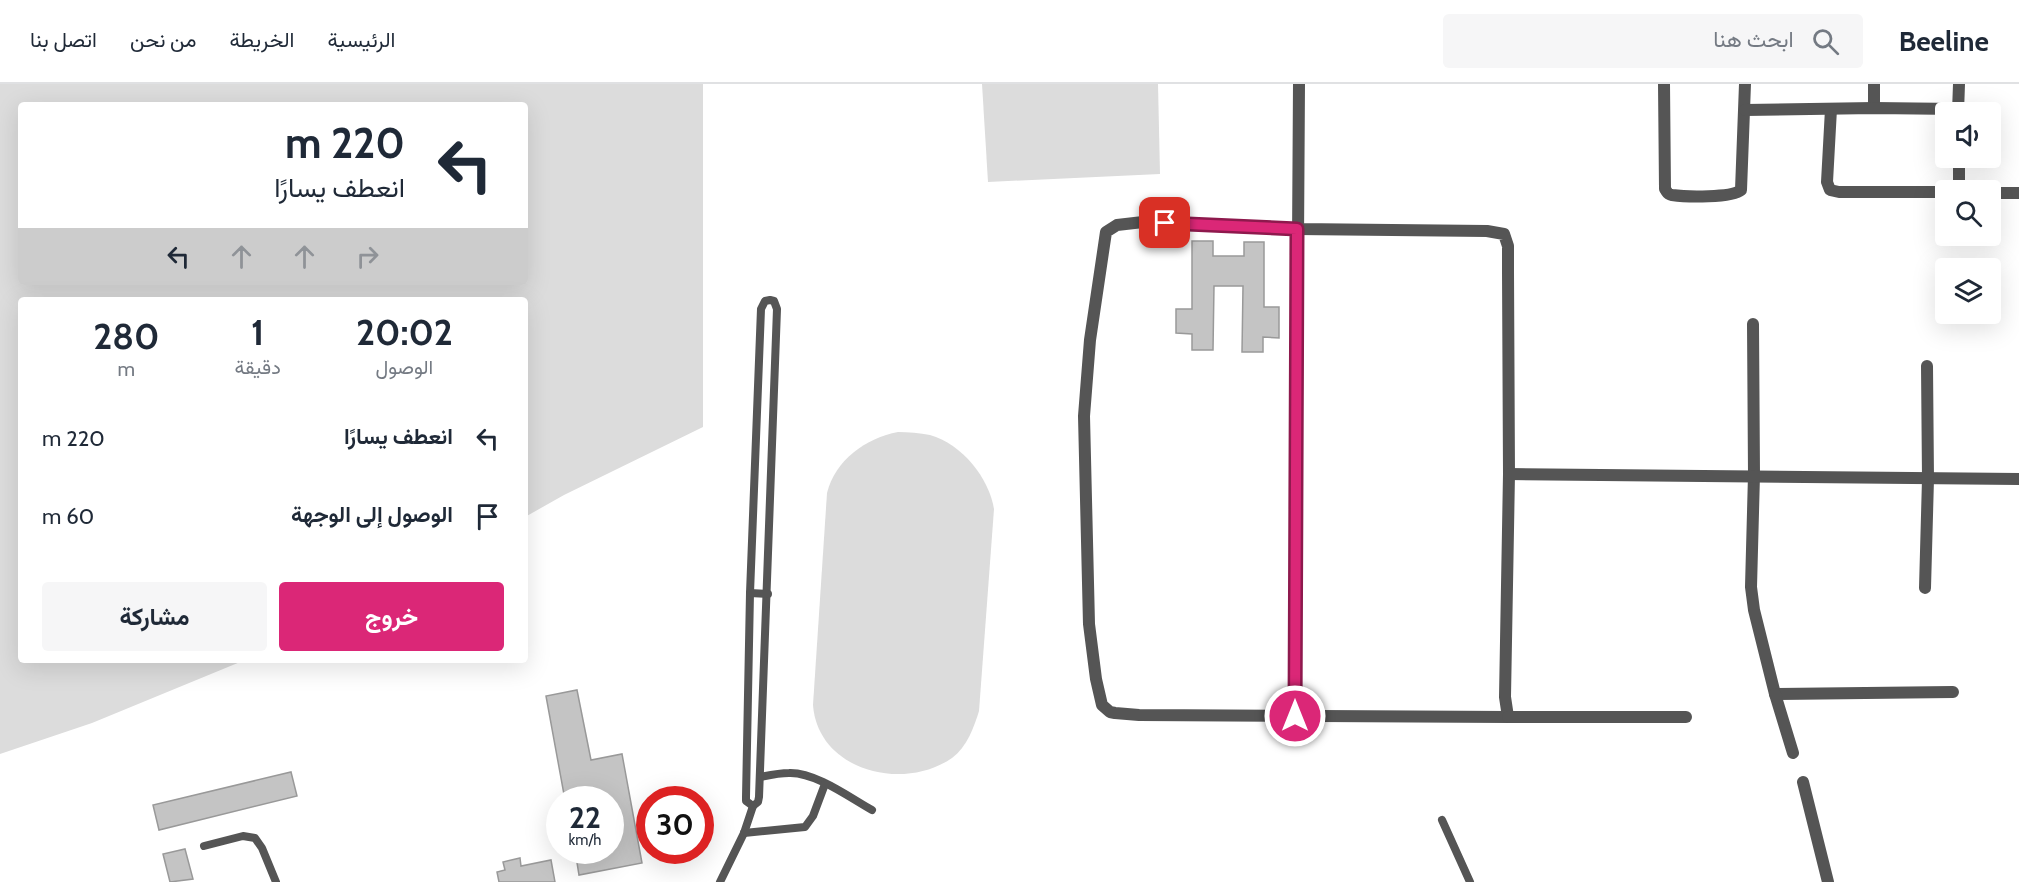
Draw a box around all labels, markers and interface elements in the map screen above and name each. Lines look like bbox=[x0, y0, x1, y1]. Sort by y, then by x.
search box bbox=[1443, 14, 1863, 68]
text: Beeline bbox=[1899, 24, 1989, 58]
icon: search bbox=[1809, 25, 1842, 58]
text: ابحث هنا bbox=[1713, 26, 1794, 53]
text: اتصل بنا bbox=[30, 27, 97, 52]
text: من نحن bbox=[130, 27, 196, 52]
text: الخريطة bbox=[229, 27, 294, 52]
text: الرئيسية bbox=[327, 27, 395, 52]
map controls bbox=[1935, 102, 2001, 324]
button: sound bbox=[1935, 102, 2001, 168]
text: 220 m bbox=[285, 117, 405, 169]
icon: left bbox=[426, 126, 504, 204]
text: انعطف يسارًا bbox=[274, 171, 405, 204]
button: search bbox=[1935, 180, 2001, 246]
pin bbox=[1139, 197, 1190, 248]
icon: arrive bbox=[1148, 206, 1181, 239]
icon: left bbox=[162, 240, 195, 273]
icon: ahead bbox=[225, 240, 258, 273]
icon: ahead bbox=[288, 240, 321, 273]
icon: right bbox=[351, 240, 384, 273]
button: layers bbox=[1935, 258, 2001, 324]
text: 1 bbox=[251, 310, 264, 354]
text: 20:02 bbox=[356, 310, 453, 354]
text: 280 bbox=[93, 314, 159, 358]
text: دقيقة bbox=[235, 355, 281, 379]
text: الوصول bbox=[376, 355, 433, 379]
text: m bbox=[117, 357, 135, 381]
icon: left bbox=[471, 422, 504, 455]
text: انعطف يسارًا bbox=[344, 423, 453, 450]
text: 220 m bbox=[42, 425, 105, 452]
icon: arrive bbox=[471, 500, 504, 533]
text: الوصول إلى الوجهة bbox=[291, 501, 453, 528]
text: 60 m bbox=[42, 503, 94, 530]
button: مشاركة bbox=[42, 582, 267, 651]
button: خروج bbox=[279, 582, 504, 651]
position arrow bbox=[1263, 684, 1327, 748]
speed limit sign: 30 bbox=[636, 786, 714, 864]
text: 22 bbox=[569, 799, 601, 836]
text: km/h bbox=[569, 831, 601, 849]

